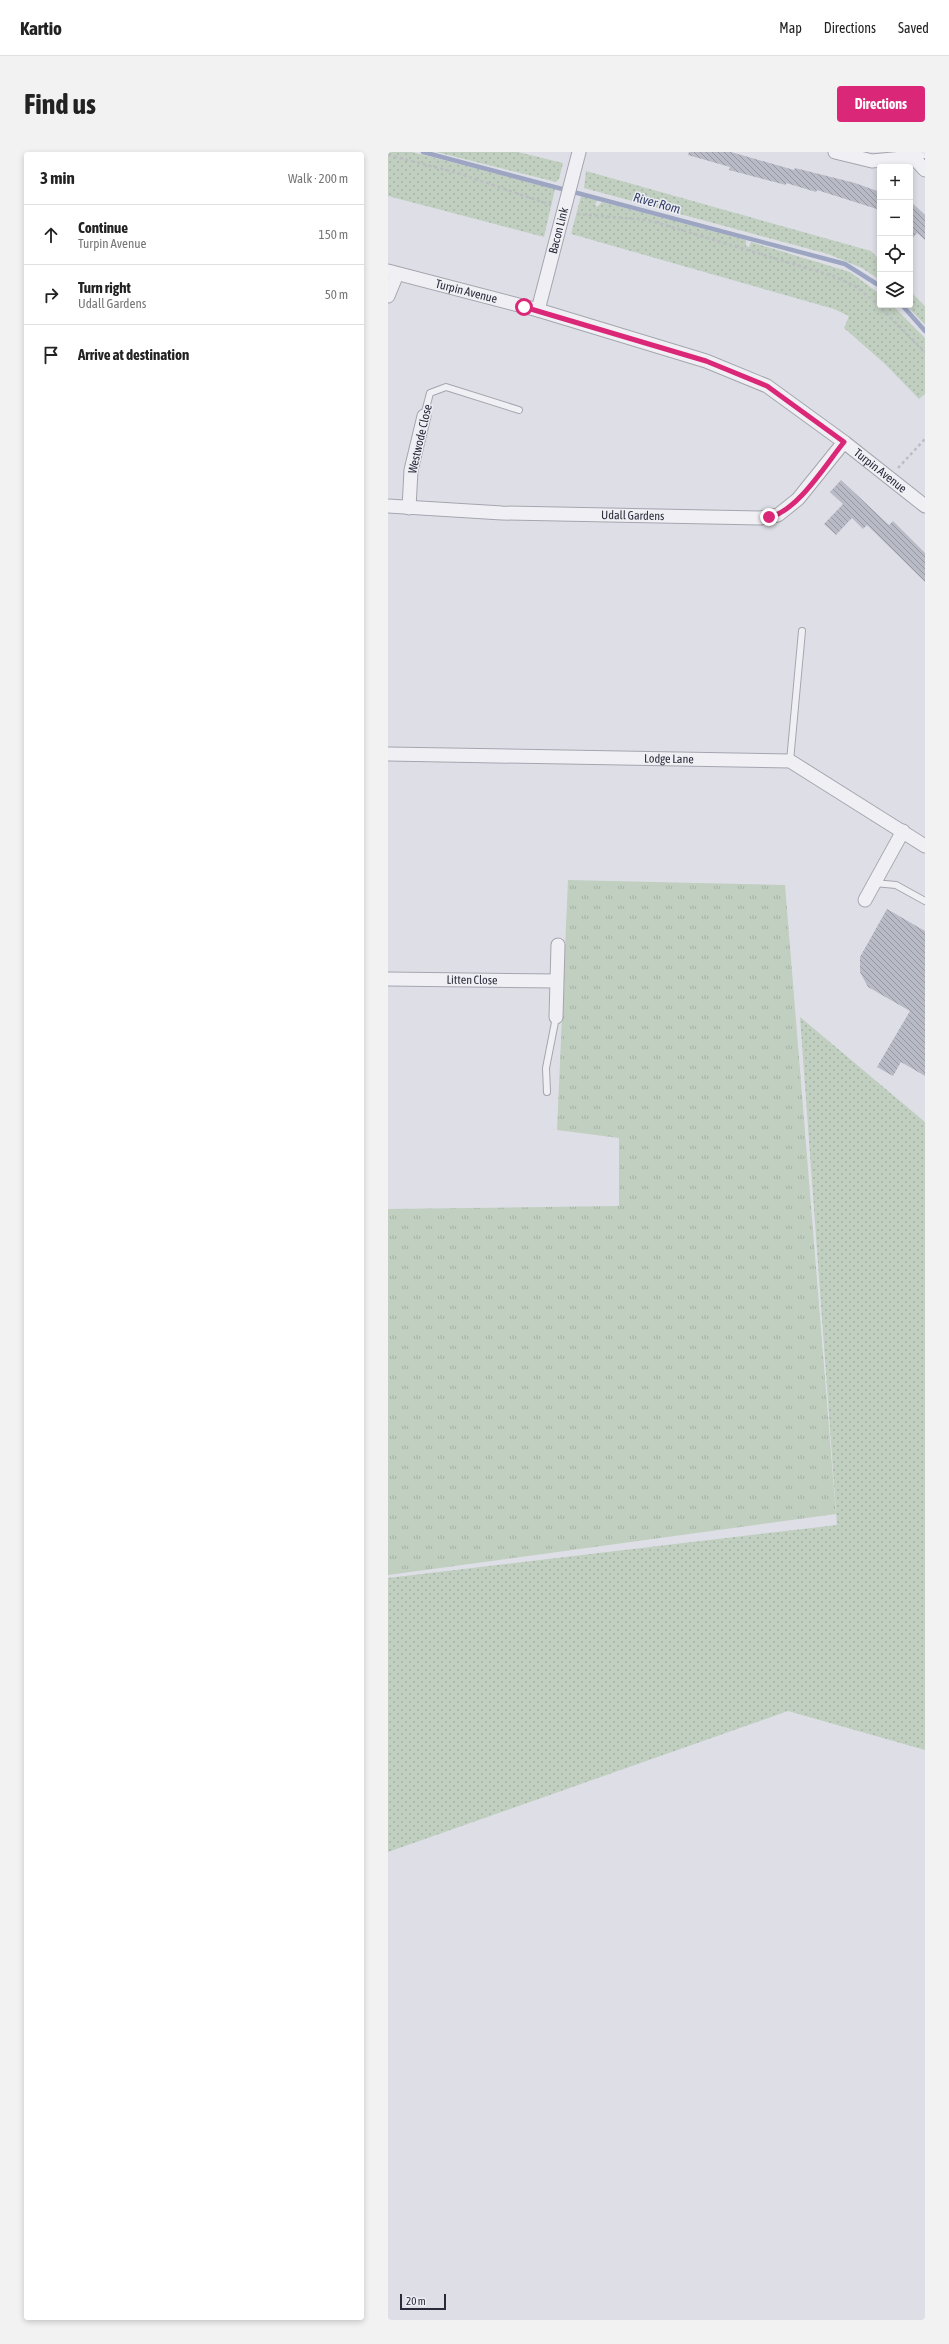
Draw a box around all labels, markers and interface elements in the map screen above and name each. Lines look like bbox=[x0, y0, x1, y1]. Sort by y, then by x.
text: Kartio bbox=[20, 17, 62, 39]
text: Map bbox=[779, 20, 802, 36]
text: Directions bbox=[824, 20, 876, 36]
text: Saved bbox=[898, 20, 929, 36]
button: Directions bbox=[837, 86, 925, 122]
text: Find us bbox=[24, 88, 96, 120]
map controls bbox=[877, 164, 913, 308]
button: + bbox=[877, 164, 913, 200]
text: 3 min bbox=[40, 168, 75, 188]
text: Walk · 200 m bbox=[288, 171, 348, 186]
water label: River Rom bbox=[632, 190, 683, 217]
button: − bbox=[877, 200, 913, 236]
street label: Bacon Link bbox=[546, 205, 572, 255]
text: Continue bbox=[78, 219, 128, 236]
icon: ahead bbox=[40, 224, 62, 246]
text: 150 m bbox=[319, 227, 348, 242]
text: Turpin Avenue bbox=[78, 236, 146, 251]
button: locate bbox=[877, 236, 913, 272]
button: layers bbox=[877, 272, 913, 308]
street label: Turpin Avenue bbox=[434, 277, 499, 306]
text: Turn right bbox=[78, 279, 131, 296]
icon: right bbox=[40, 284, 62, 306]
text: 50 m bbox=[325, 287, 348, 302]
text: Udall Gardens bbox=[78, 296, 146, 311]
route start bbox=[515, 298, 533, 316]
icon: arrive bbox=[40, 344, 62, 366]
text: Arrive at destination bbox=[78, 346, 189, 363]
street label: Westwode Close bbox=[405, 403, 435, 475]
street label: Turpin Avenue bbox=[851, 446, 909, 496]
street label: Udall Gardens bbox=[601, 508, 664, 523]
route end bbox=[760, 508, 778, 526]
street label: Lodge Lane bbox=[644, 751, 694, 766]
street label: Litten Close bbox=[446, 973, 498, 987]
scale bar bbox=[400, 2292, 446, 2311]
text: 20 m bbox=[406, 2295, 426, 2307]

